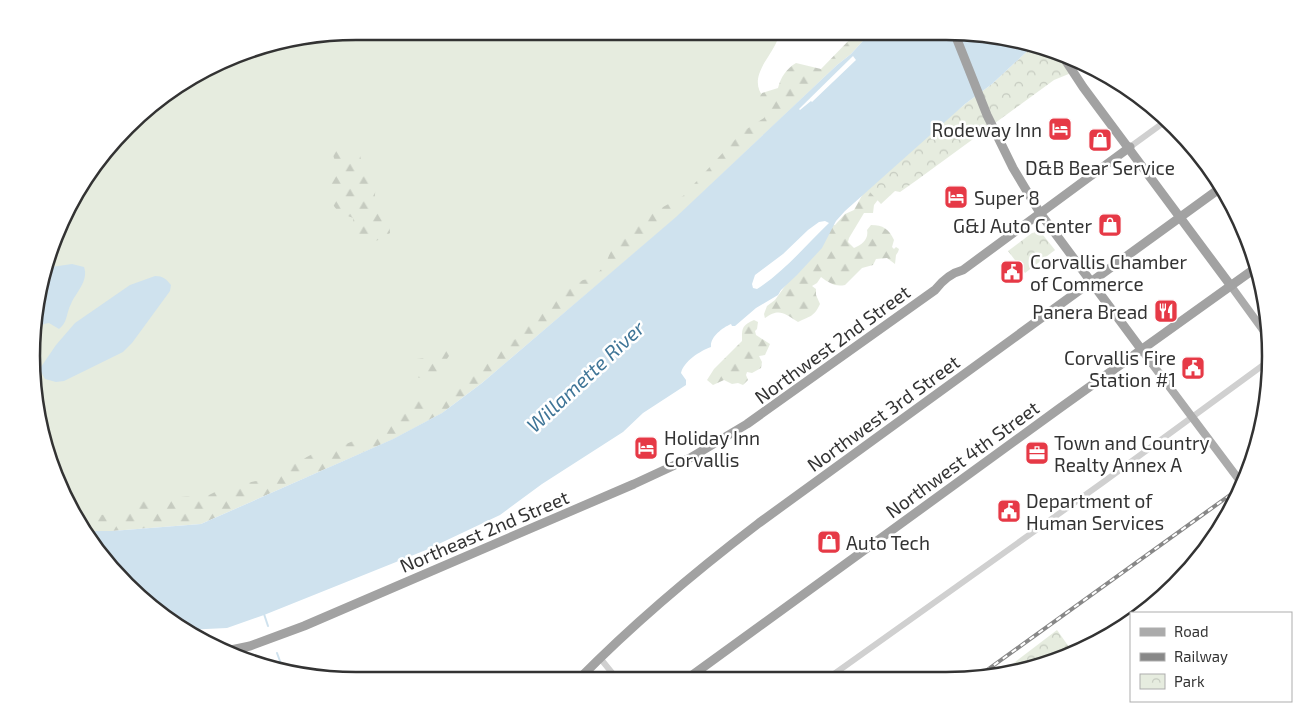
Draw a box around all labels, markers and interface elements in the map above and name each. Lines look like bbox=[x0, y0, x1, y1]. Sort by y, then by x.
hotel icon: Rodeway Inn bbox=[1047, 116, 1073, 142]
place label: Rodeway Inn bbox=[932, 118, 1042, 141]
shop icon: D&B Bear Service bbox=[1087, 127, 1113, 153]
place label: D&B Bear Service bbox=[1025, 156, 1175, 179]
hotel icon: Super 8 bbox=[943, 184, 969, 210]
place label: Super 8 bbox=[974, 186, 1040, 209]
shop icon: G&J Auto Center bbox=[1097, 212, 1123, 238]
place label: G&J Auto Center bbox=[953, 214, 1092, 237]
place label: Corvallis Chamber of Commerce bbox=[1030, 250, 1188, 295]
public building icon: Corvallis Chamber of Commerce bbox=[999, 259, 1025, 285]
street label: Northwest 2nd Street bbox=[750, 280, 914, 408]
restaurant icon: Panera Bread bbox=[1153, 298, 1179, 324]
place label: Panera Bread bbox=[1032, 300, 1148, 323]
water label: Willamette River bbox=[521, 315, 650, 437]
place label: Corvallis Fire Station #1 bbox=[1064, 346, 1176, 391]
street label: Northwest 3rd Street bbox=[802, 350, 964, 476]
public building icon: Corvallis Fire Station #1 bbox=[1180, 355, 1206, 381]
street label: Northwest 4th Street bbox=[881, 396, 1043, 522]
place label: Holiday Inn Corvallis bbox=[664, 426, 760, 471]
place label: Town and Country Realty Annex A bbox=[1054, 431, 1210, 476]
hotel icon: Holiday Inn Corvallis bbox=[633, 435, 659, 461]
office icon: Town and Country Realty Annex A bbox=[1024, 440, 1050, 466]
street label: Northeast 2nd Street bbox=[396, 485, 572, 577]
place label: Department of Human Services bbox=[1026, 489, 1164, 534]
public building icon: Department of Human Services bbox=[996, 498, 1022, 524]
shop icon: Auto Tech bbox=[816, 529, 842, 555]
place label: Auto Tech bbox=[846, 531, 930, 554]
legend bbox=[1130, 612, 1292, 702]
text: Road bbox=[1174, 622, 1209, 640]
text: Railway bbox=[1174, 647, 1228, 665]
text: Park bbox=[1174, 672, 1205, 690]

